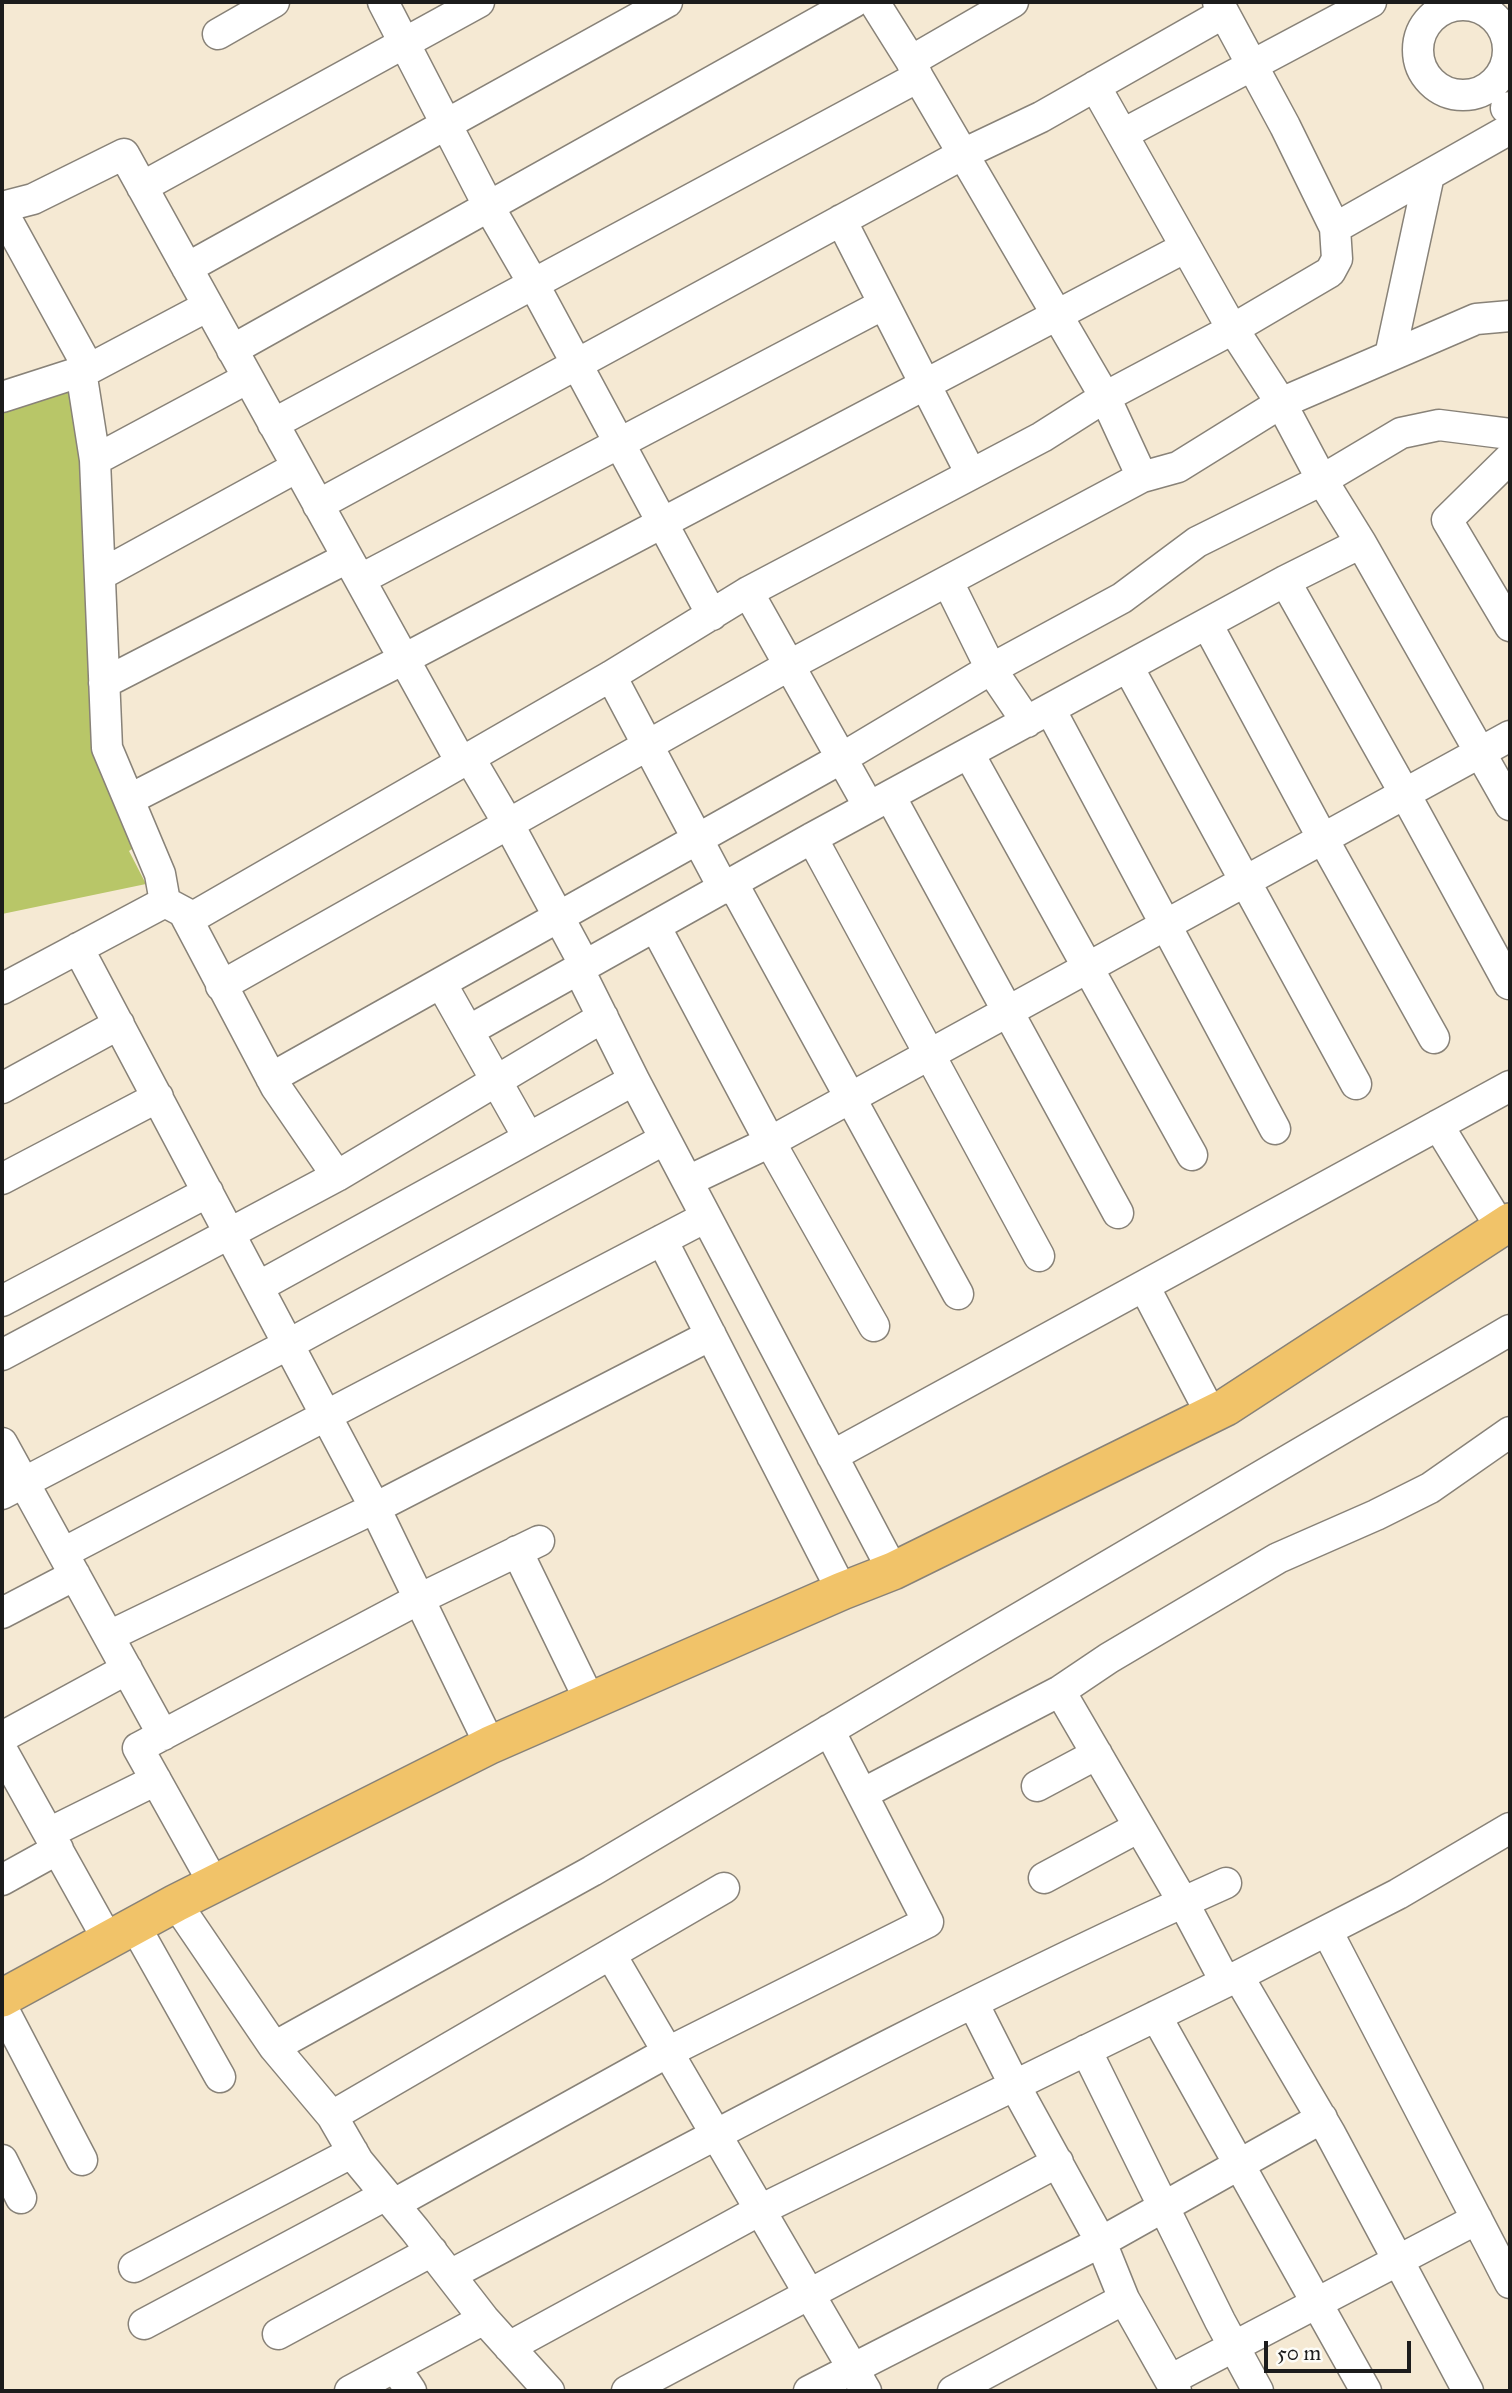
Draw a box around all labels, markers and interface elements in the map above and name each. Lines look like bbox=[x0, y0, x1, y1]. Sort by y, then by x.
scale bar bbox=[1267, 2326, 1414, 2370]
text: 50 m bbox=[1277, 2340, 1321, 2366]

